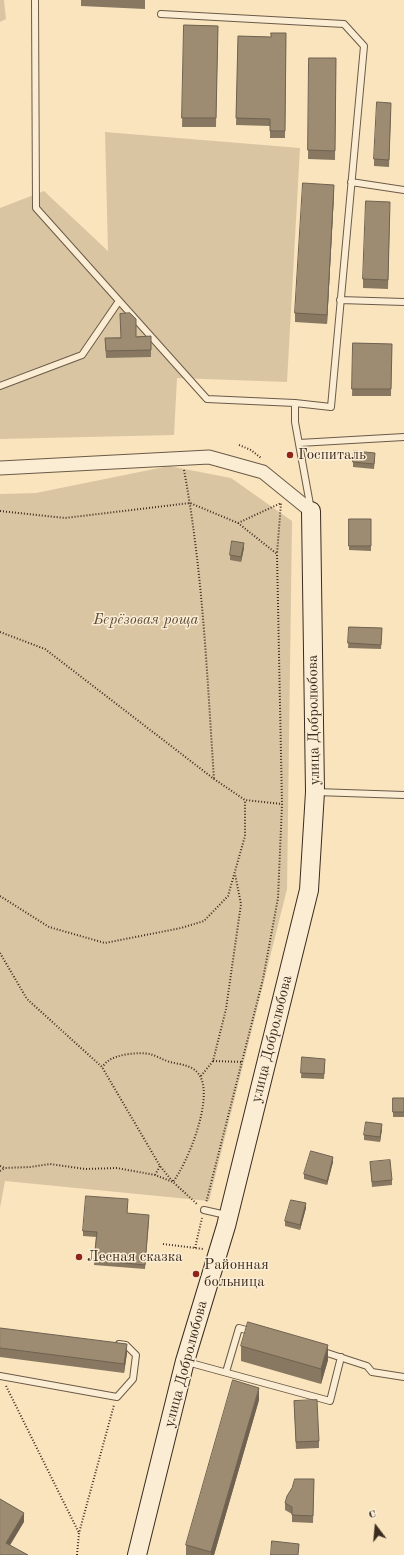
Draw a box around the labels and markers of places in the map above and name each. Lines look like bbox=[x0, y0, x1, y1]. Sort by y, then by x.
place label: Госпиталь bbox=[298, 446, 366, 464]
marker: Госпиталь bbox=[285, 450, 295, 460]
place label: Лесная сказка bbox=[87, 1248, 183, 1266]
marker: Лесная сказка bbox=[74, 1252, 84, 1262]
place label: Районная больница bbox=[204, 1256, 269, 1291]
marker: Районная больница bbox=[191, 1269, 201, 1279]

